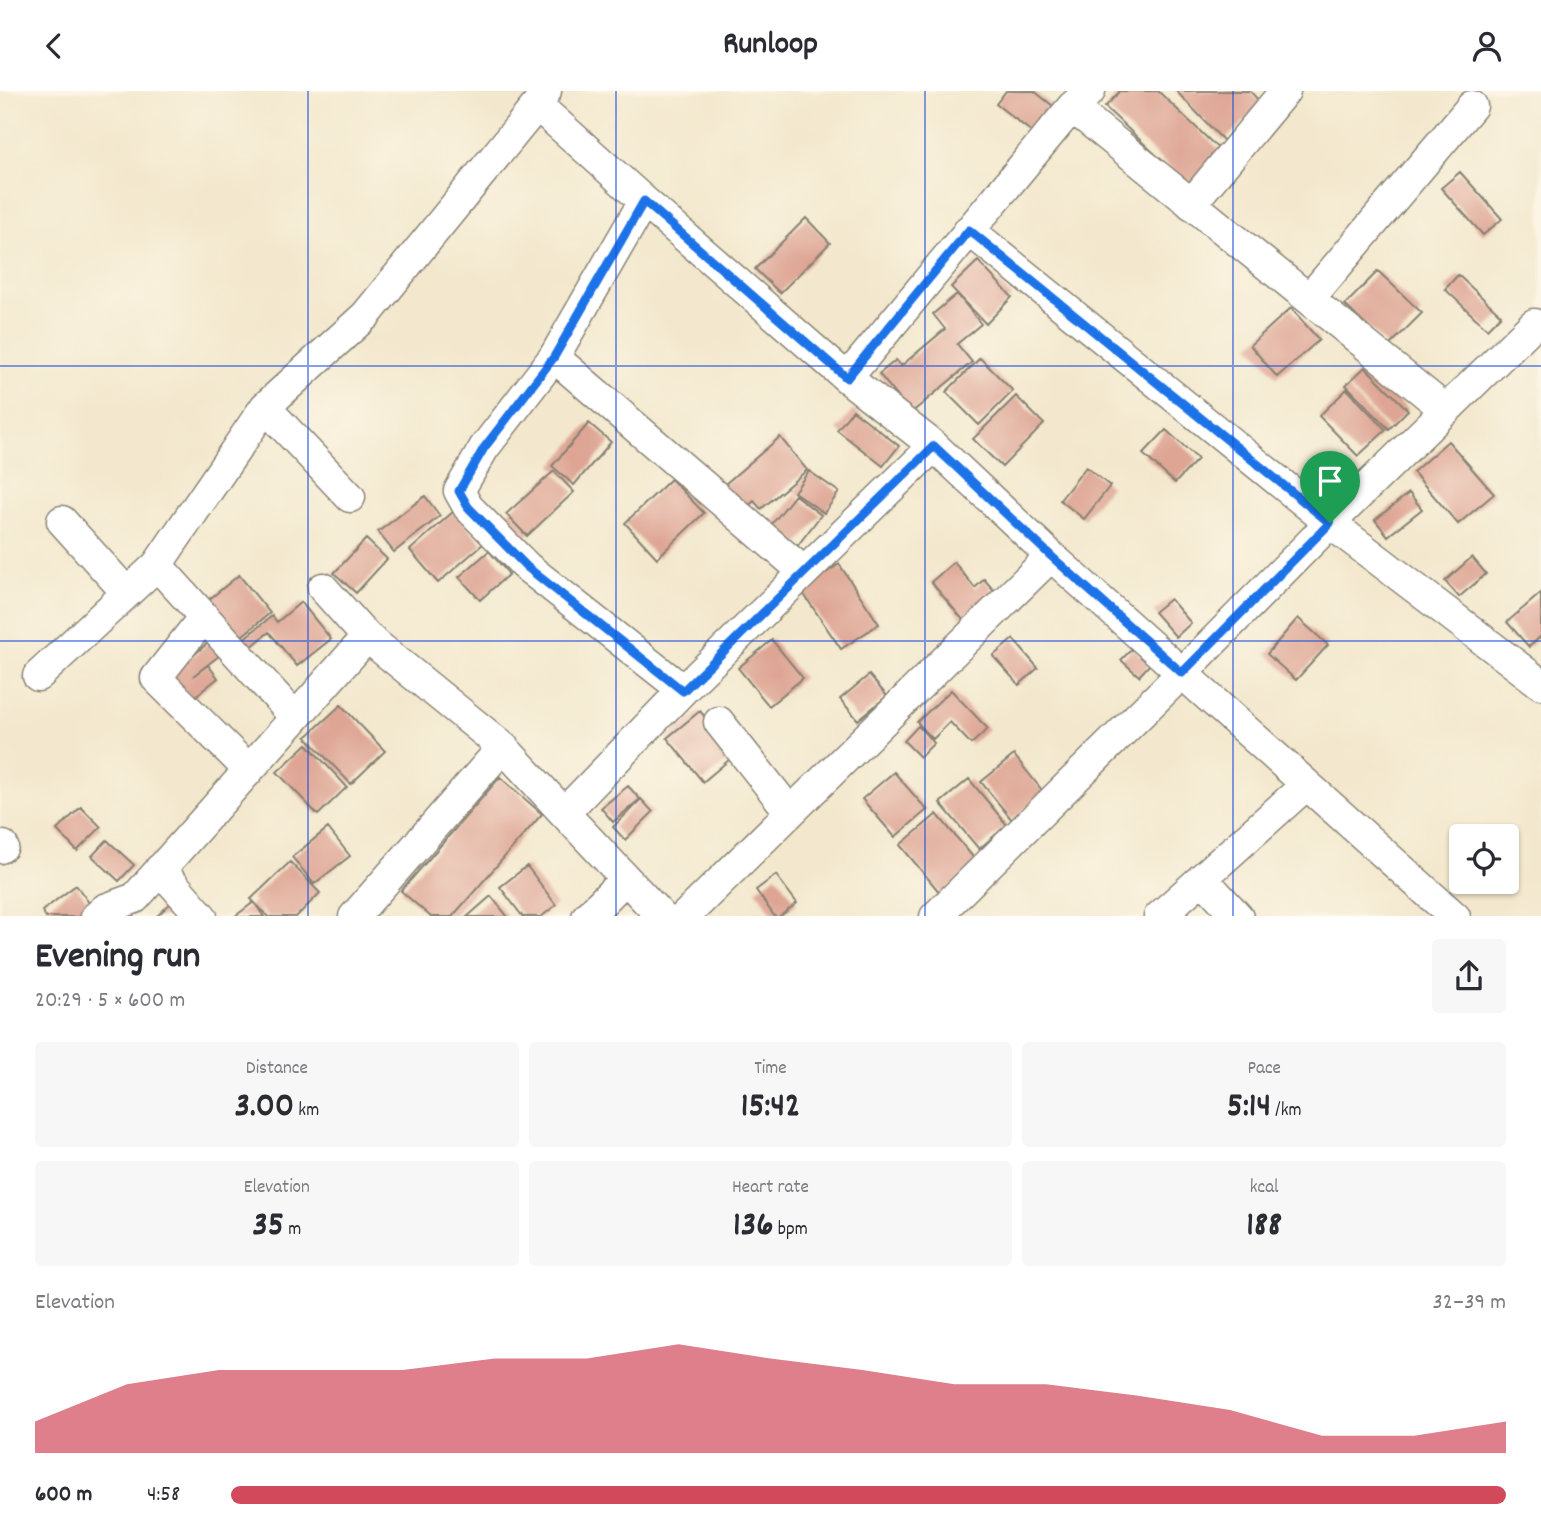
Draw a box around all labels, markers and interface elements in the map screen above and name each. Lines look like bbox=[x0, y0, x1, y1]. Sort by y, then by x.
text: Runloop bbox=[723, 23, 818, 69]
icon: back bbox=[35, 27, 73, 65]
icon: person bbox=[1468, 27, 1506, 65]
pin bbox=[1300, 451, 1360, 523]
icon: arrive bbox=[1311, 462, 1349, 500]
map controls bbox=[1449, 824, 1519, 894]
button: locate bbox=[1449, 824, 1519, 894]
text: Evening run bbox=[35, 931, 200, 986]
button: share bbox=[1432, 939, 1506, 1013]
text: 20:29 · 5 × 600 m bbox=[35, 985, 185, 1018]
text: Distance bbox=[246, 1056, 308, 1083]
text: Time bbox=[754, 1056, 787, 1083]
text: Pace bbox=[1247, 1056, 1281, 1083]
text: 3.00 bbox=[234, 1083, 294, 1133]
text: 15:42 bbox=[741, 1083, 800, 1133]
text: 5:14 bbox=[1227, 1083, 1271, 1133]
text: km bbox=[294, 1098, 319, 1125]
text: /km bbox=[1271, 1098, 1302, 1125]
text: Elevation bbox=[244, 1175, 310, 1202]
text: Heart rate bbox=[732, 1175, 809, 1202]
text: kcal bbox=[1250, 1175, 1279, 1202]
text: 35 bbox=[252, 1202, 284, 1252]
text: 136 bbox=[733, 1202, 773, 1252]
text: 188 bbox=[1246, 1202, 1282, 1252]
text: m bbox=[284, 1217, 301, 1244]
text: bpm bbox=[773, 1217, 808, 1244]
text: Elevation bbox=[35, 1287, 115, 1320]
text: 32–39 m bbox=[1433, 1287, 1506, 1320]
text: 600 m bbox=[35, 1479, 92, 1512]
text: 4:58 bbox=[147, 1479, 180, 1512]

